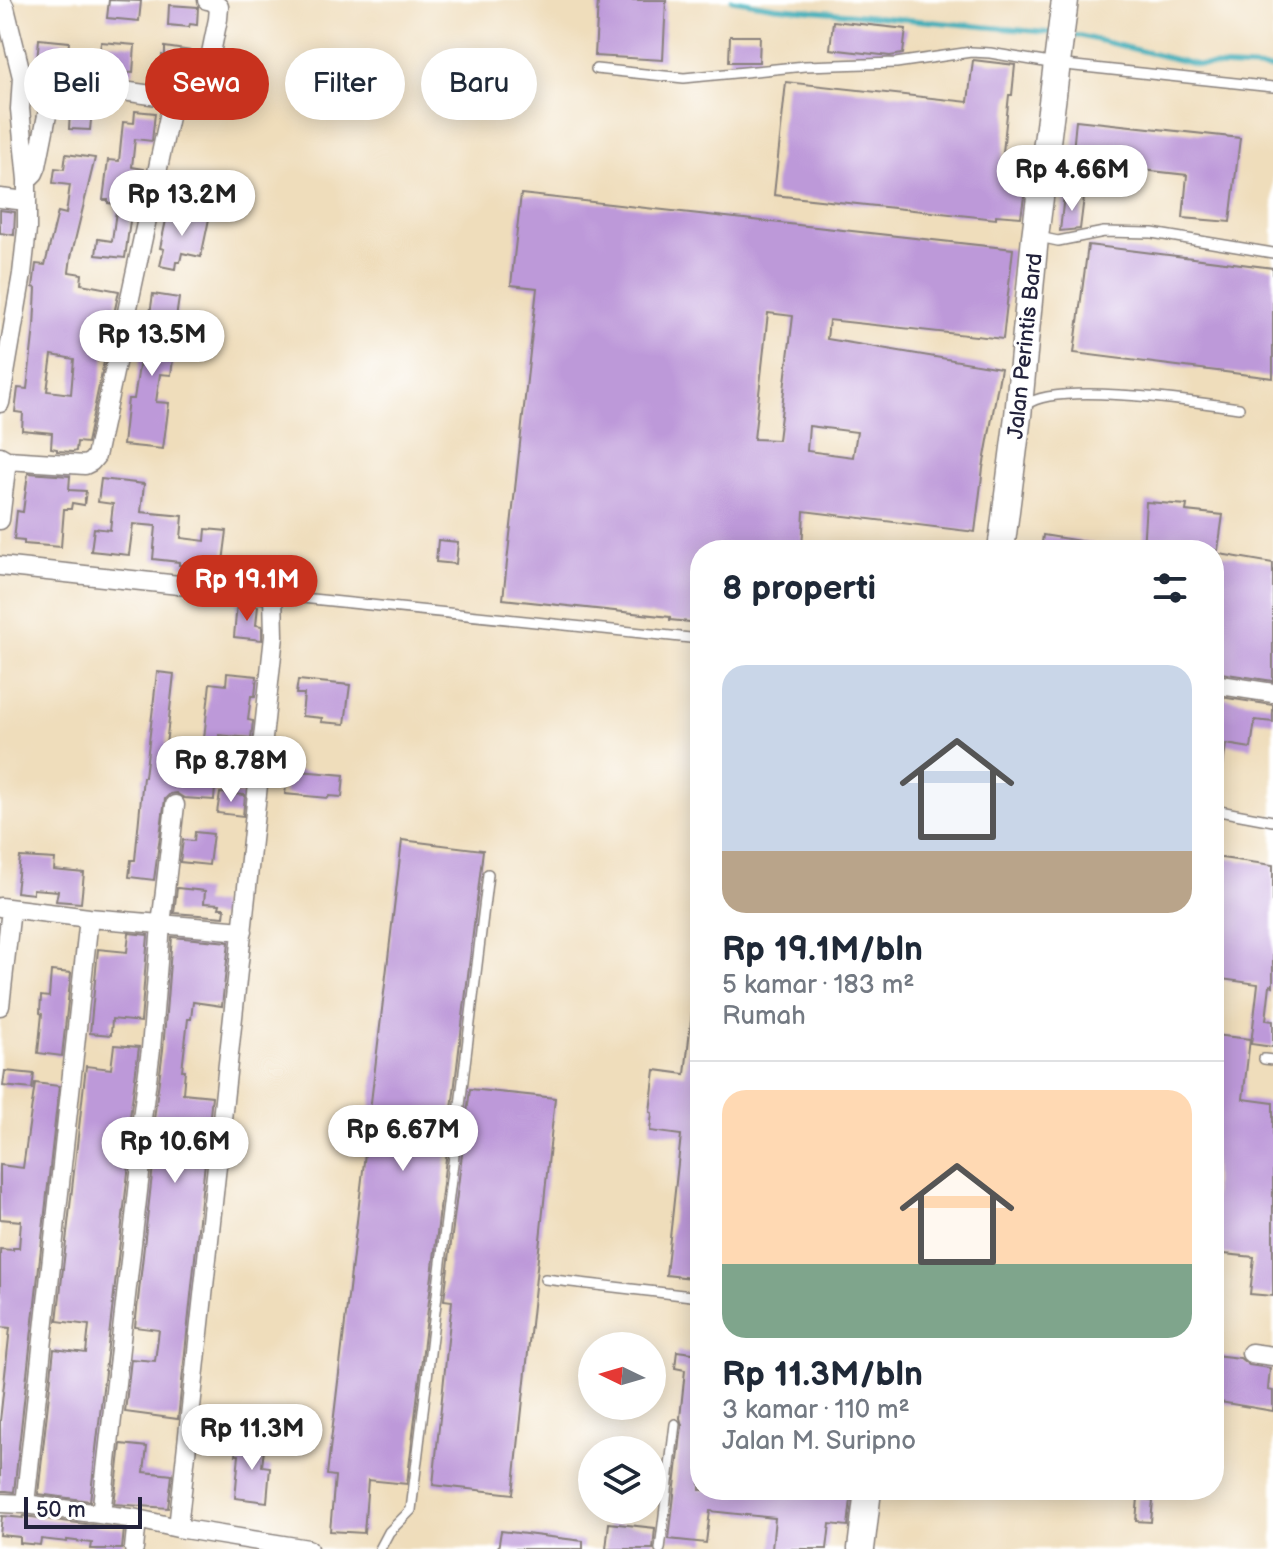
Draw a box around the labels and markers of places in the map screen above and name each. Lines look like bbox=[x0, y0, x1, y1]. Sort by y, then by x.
pin: Rp 4.66M bbox=[989, 145, 1155, 213]
pin: Rp 13.2M bbox=[99, 170, 265, 238]
pin: Rp 13.5M bbox=[69, 310, 235, 378]
pin: Rp 19.1M bbox=[164, 555, 330, 623]
pin: Rp 8.78M bbox=[148, 736, 314, 804]
pin: Rp 6.67M bbox=[320, 1105, 486, 1173]
pin: Rp 10.6M bbox=[92, 1117, 258, 1185]
pin: Rp 11.3M bbox=[169, 1404, 335, 1472]

